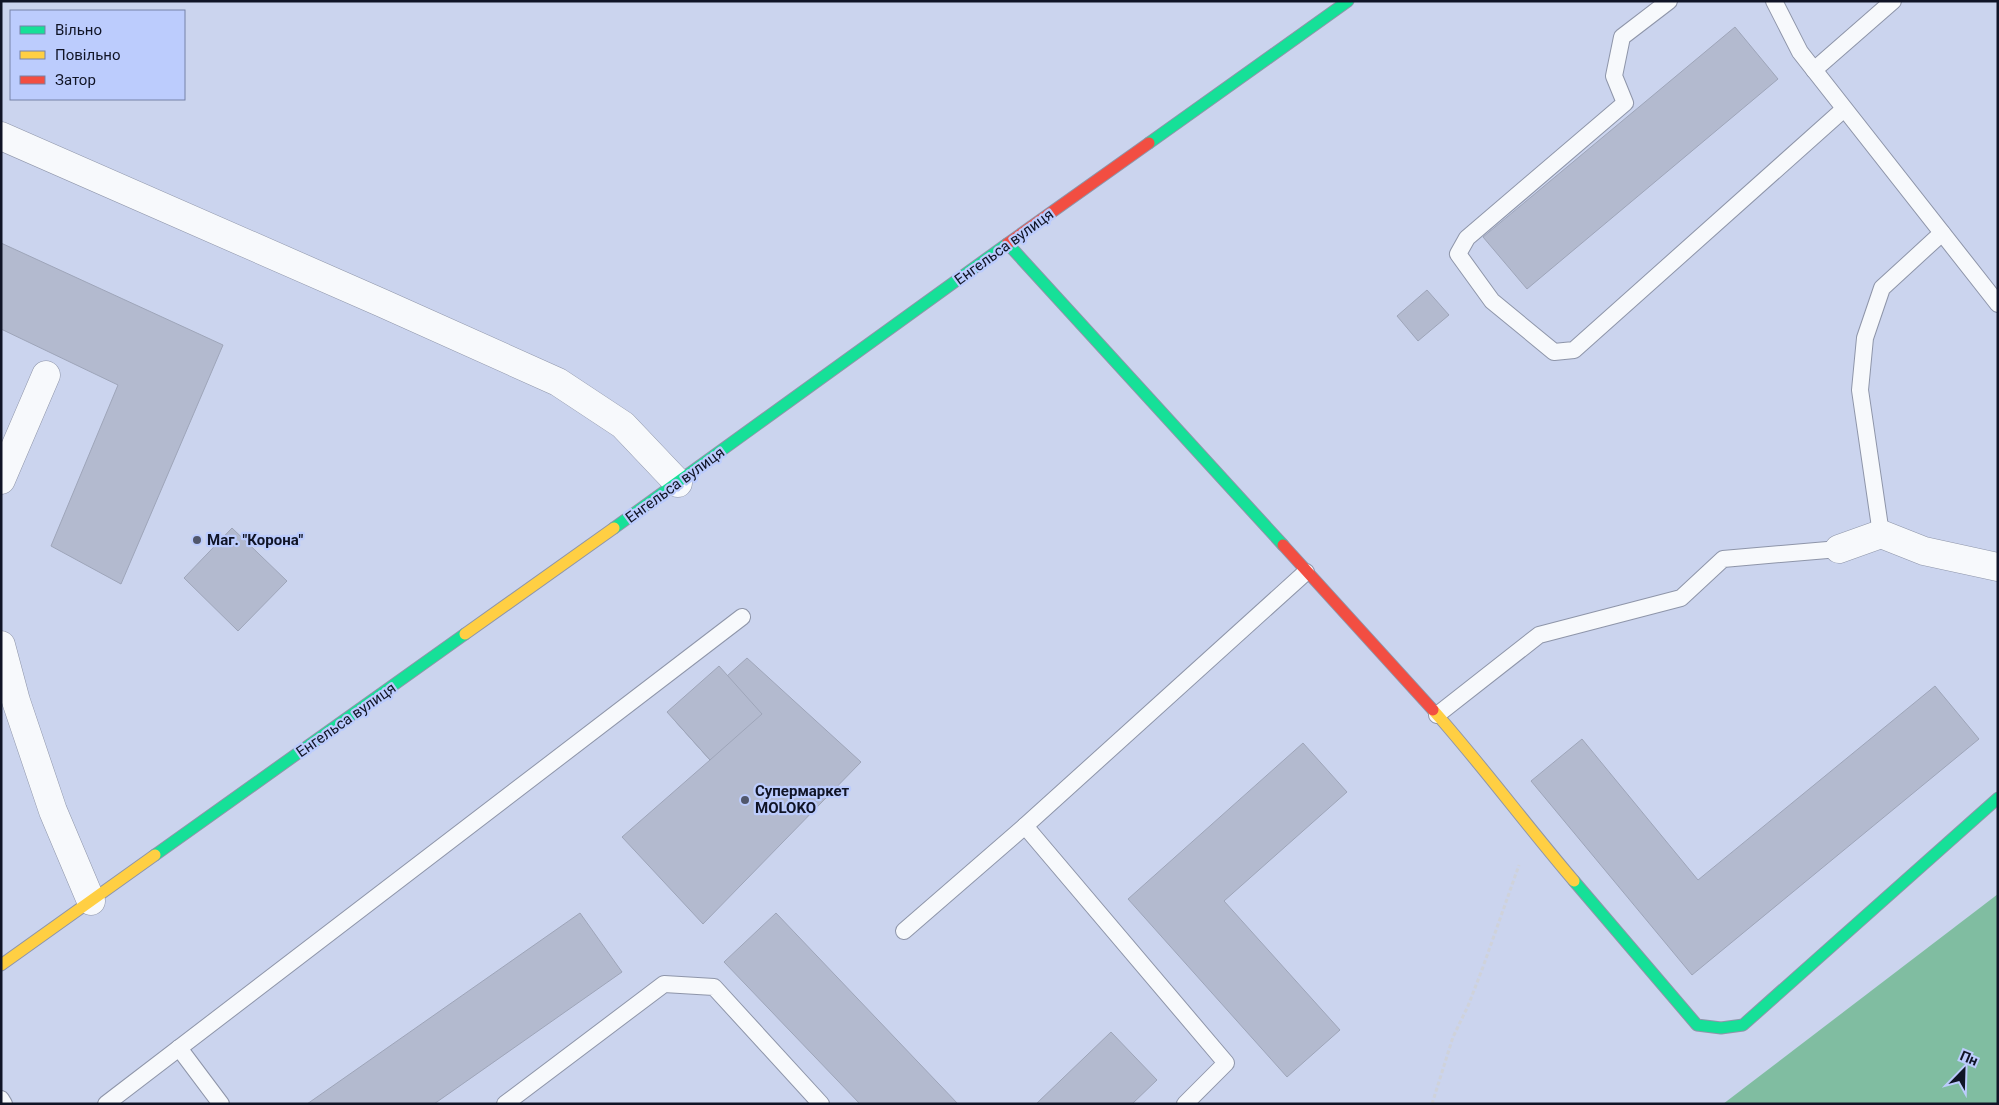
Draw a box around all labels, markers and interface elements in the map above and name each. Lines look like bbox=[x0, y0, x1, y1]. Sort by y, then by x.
legend bbox=[10, 10, 185, 100]
text: Вільно bbox=[55, 21, 102, 39]
text: Повільно bbox=[55, 46, 121, 64]
text: Затор bbox=[55, 71, 96, 89]
street label: Енгельса вулиця bbox=[951, 205, 1057, 289]
street label: Енгельса вулиця bbox=[622, 443, 728, 527]
place label: Маг. "Корона" bbox=[207, 531, 303, 549]
marker: Маг. "Корона" bbox=[191, 534, 203, 546]
street label: Енгельса вулиця bbox=[293, 679, 399, 761]
place label: Супермаркет MOLOKO bbox=[755, 782, 850, 817]
marker: Супермаркет MOLOKO bbox=[739, 794, 751, 806]
north arrow bbox=[1939, 1045, 1989, 1095]
text: Пн bbox=[1958, 1047, 1980, 1069]

